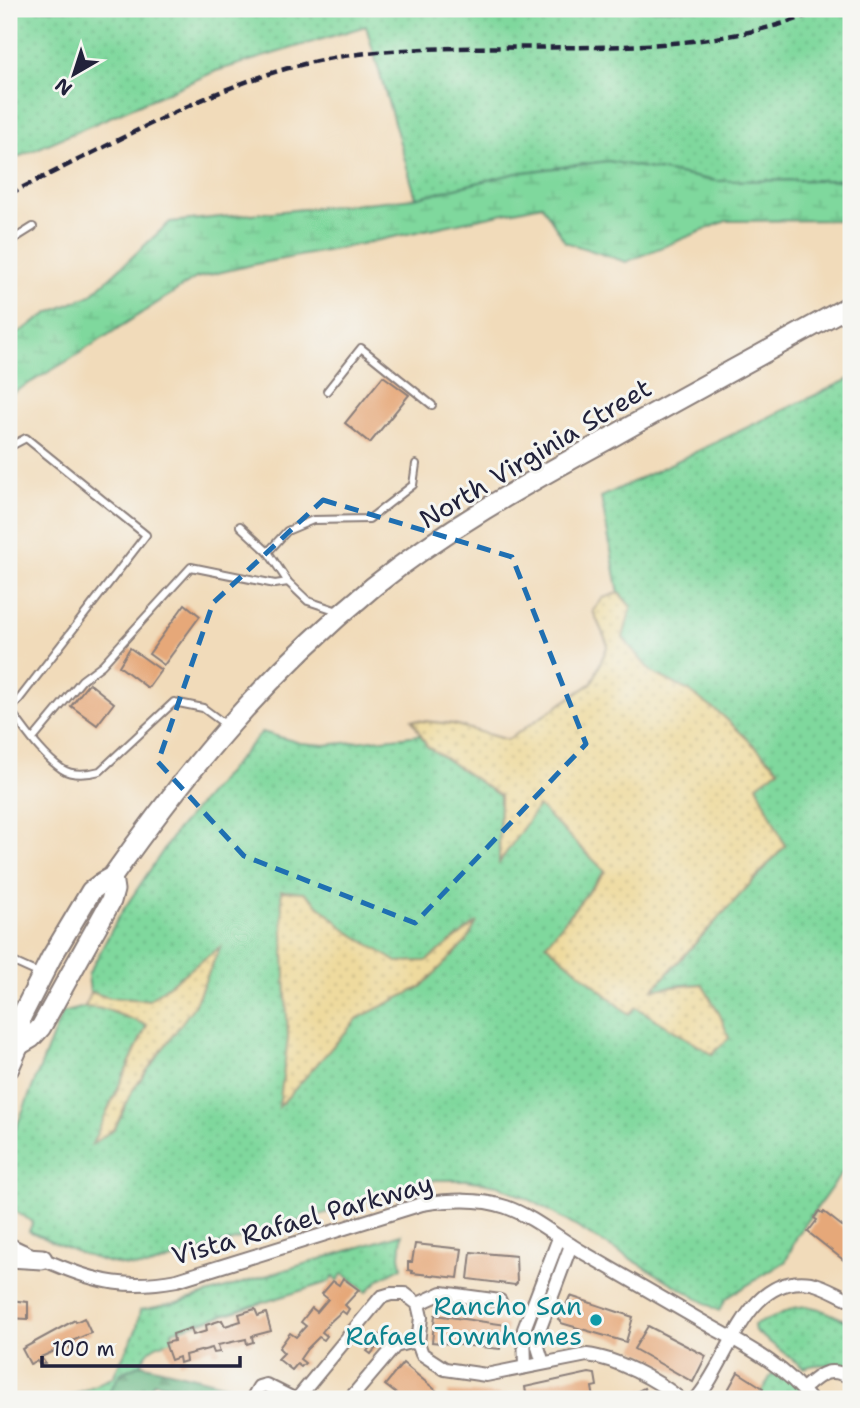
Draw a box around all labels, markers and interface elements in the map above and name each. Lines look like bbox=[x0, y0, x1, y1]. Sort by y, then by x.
north arrow bbox=[38, 38, 108, 108]
text: N bbox=[50, 72, 77, 101]
street label: North Virginia Street bbox=[412, 370, 658, 536]
street label: Vista Rafael Parkway bbox=[168, 1165, 436, 1273]
place label: Rancho San Rafael Townhomes bbox=[345, 1288, 582, 1353]
marker: Rancho San Rafael Townhomes bbox=[588, 1312, 604, 1328]
scale bar bbox=[42, 1324, 240, 1368]
text: 100 m bbox=[52, 1335, 115, 1363]

